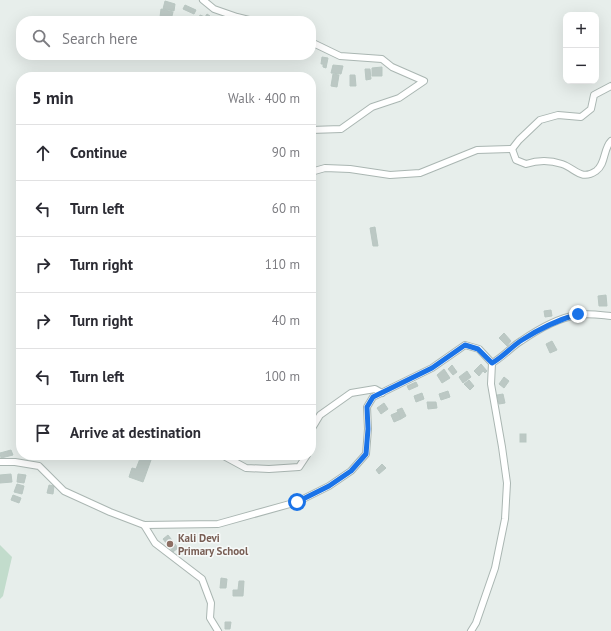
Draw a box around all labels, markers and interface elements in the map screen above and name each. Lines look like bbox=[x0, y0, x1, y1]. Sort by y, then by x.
map controls bbox=[563, 12, 599, 84]
button: + bbox=[563, 12, 599, 48]
search box bbox=[16, 16, 316, 60]
icon: search bbox=[30, 27, 52, 49]
text: Search here bbox=[62, 29, 138, 48]
button: − bbox=[563, 48, 599, 84]
text: 5 min bbox=[32, 87, 73, 109]
text: Walk · 400 m bbox=[228, 90, 300, 107]
icon: ahead bbox=[32, 142, 54, 164]
text: Continue bbox=[70, 143, 127, 162]
text: 90 m bbox=[272, 144, 300, 161]
icon: left bbox=[32, 198, 54, 220]
text: Turn left bbox=[70, 199, 124, 218]
text: 60 m bbox=[272, 200, 300, 217]
icon: right bbox=[32, 254, 54, 276]
text: Turn right bbox=[70, 255, 133, 274]
text: 110 m bbox=[265, 256, 300, 273]
route end bbox=[569, 305, 587, 323]
icon: right bbox=[32, 310, 54, 332]
text: Turn right bbox=[70, 311, 133, 330]
text: 40 m bbox=[272, 312, 300, 329]
icon: left bbox=[32, 366, 54, 388]
text: Turn left bbox=[70, 367, 124, 386]
text: 100 m bbox=[265, 368, 300, 385]
icon: arrive bbox=[32, 422, 54, 444]
text: Arrive at destination bbox=[70, 423, 201, 442]
route start bbox=[288, 493, 306, 511]
place label: Kali Devi Primary School bbox=[178, 531, 249, 558]
marker: Kali Devi Primary School bbox=[165, 539, 175, 549]

